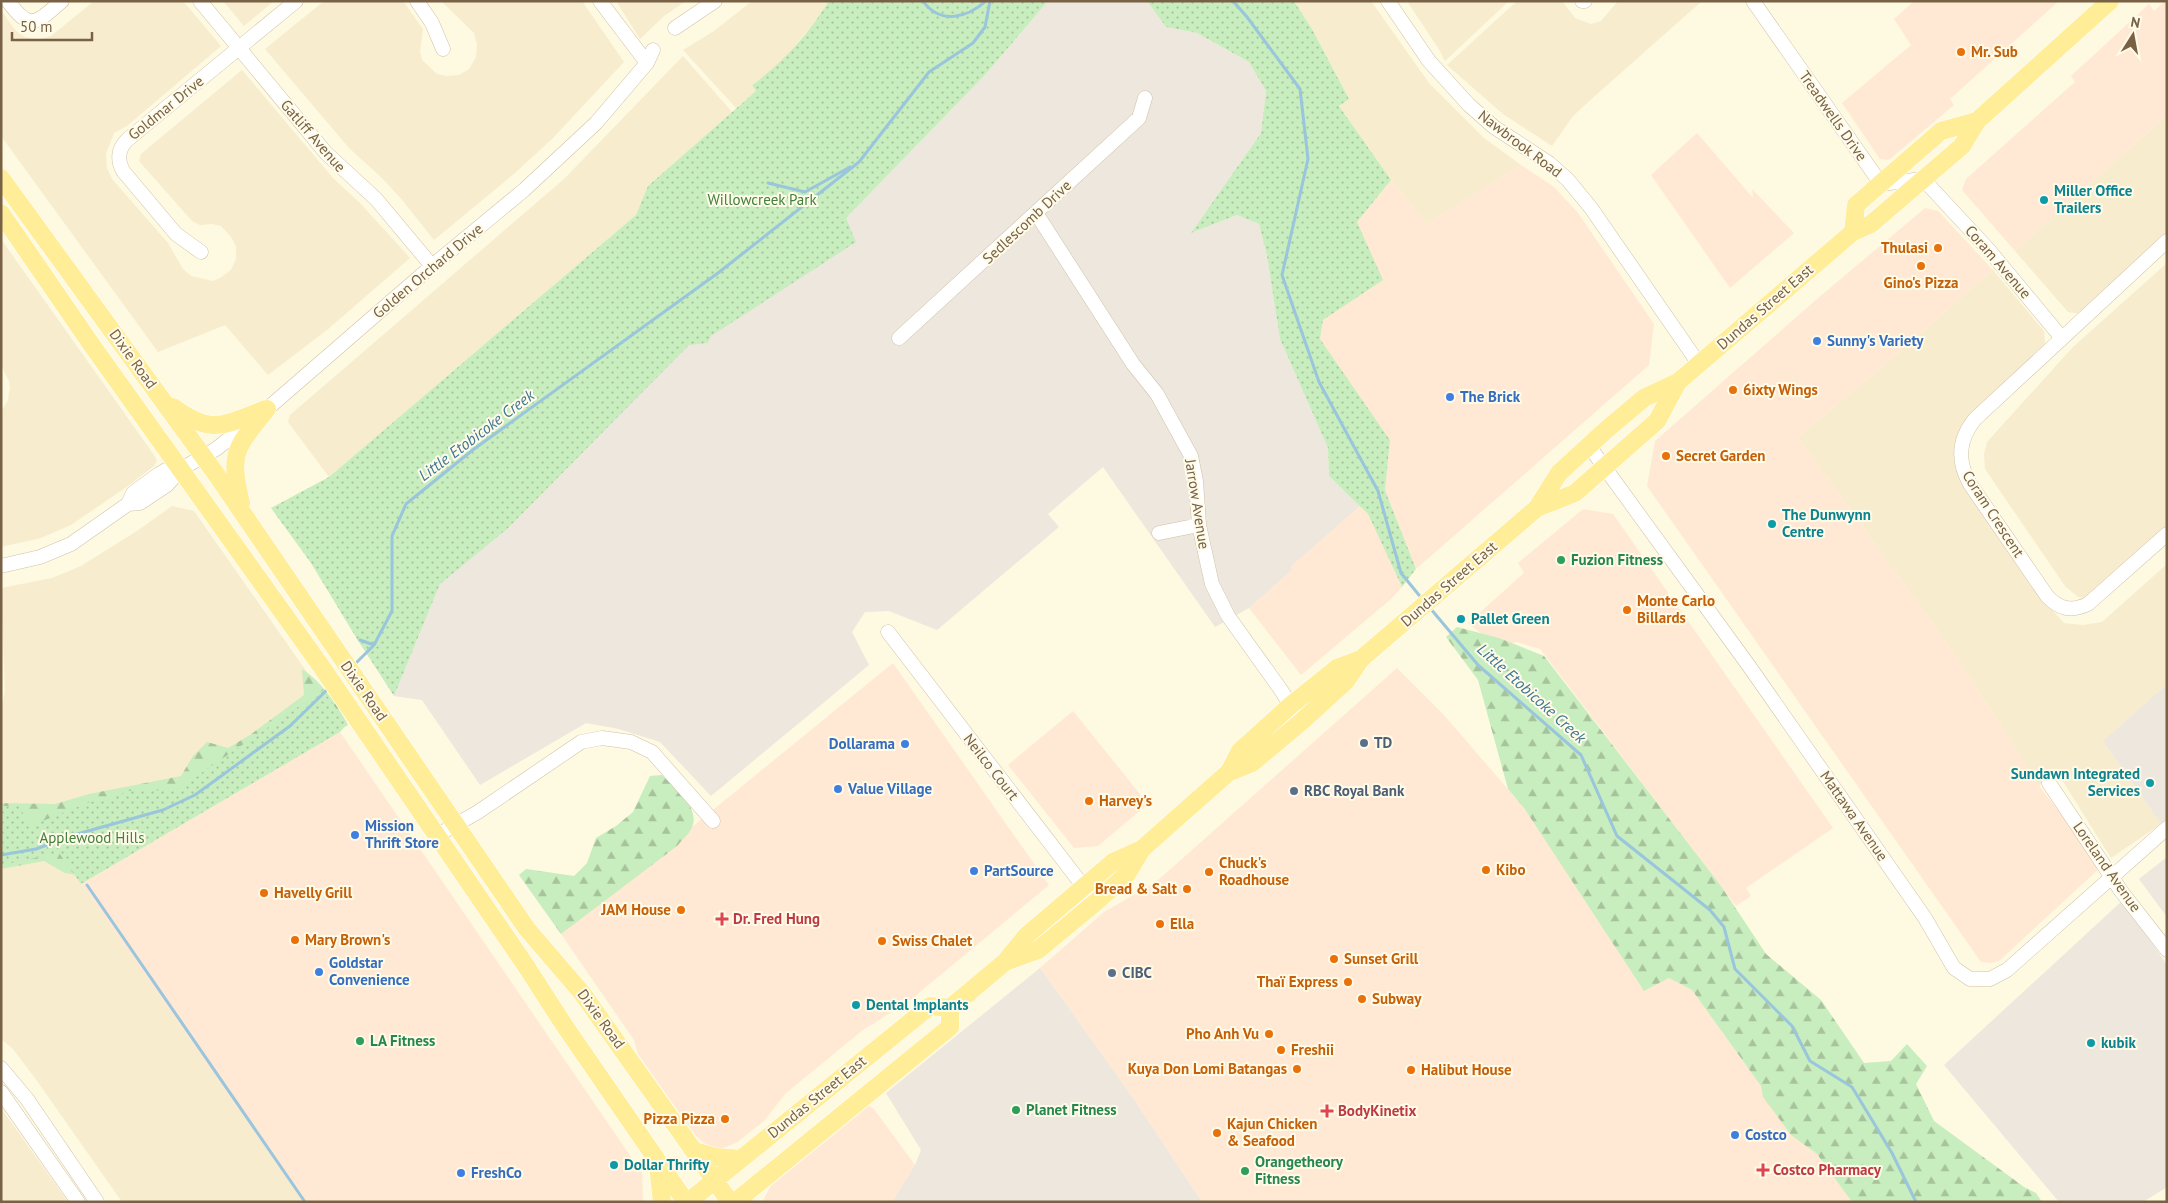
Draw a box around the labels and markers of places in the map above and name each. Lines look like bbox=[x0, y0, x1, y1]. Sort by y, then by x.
place label: Mr. Sub bbox=[1971, 42, 2018, 61]
marker: Mr. Sub bbox=[1955, 46, 1967, 58]
place label: Miller Office Trailers bbox=[2054, 181, 2133, 217]
marker: Miller Office Trailers bbox=[2038, 194, 2050, 206]
place label: Thulasi bbox=[1881, 238, 1928, 257]
marker: Thulasi bbox=[1932, 242, 1944, 254]
marker: Gino's Pizza bbox=[1915, 260, 1927, 272]
place label: Gino's Pizza bbox=[1884, 273, 1958, 292]
place label: Sunny's Variety bbox=[1827, 331, 1924, 350]
marker: Sunny's Variety bbox=[1811, 335, 1823, 347]
place label: 6ixty Wings bbox=[1743, 380, 1818, 399]
marker: 6ixty Wings bbox=[1727, 384, 1739, 396]
place label: The Brick bbox=[1460, 387, 1521, 406]
marker: The Brick bbox=[1444, 391, 1456, 403]
place label: Secret Garden bbox=[1676, 446, 1765, 465]
marker: Secret Garden bbox=[1660, 450, 1672, 462]
place label: The Dunwynn Centre bbox=[1782, 505, 1871, 541]
marker: The Dunwynn Centre bbox=[1766, 518, 1778, 530]
place label: Fuzion Fitness bbox=[1571, 550, 1663, 569]
marker: Fuzion Fitness bbox=[1555, 554, 1567, 566]
place label: Monte Carlo Billards bbox=[1637, 591, 1715, 627]
marker: Monte Carlo Billards bbox=[1621, 604, 1633, 616]
place label: Pallet Green bbox=[1471, 609, 1550, 628]
marker: Pallet Green bbox=[1455, 613, 1467, 625]
place label: TD bbox=[1374, 733, 1393, 752]
place label: Dollarama bbox=[829, 734, 895, 753]
marker: TD bbox=[1358, 737, 1370, 749]
marker: Dollarama bbox=[899, 738, 911, 750]
place label: Sundawn Integrated Services bbox=[2011, 764, 2140, 800]
marker: Sundawn Integrated Services bbox=[2144, 777, 2156, 789]
place label: Value Village bbox=[847, 779, 932, 798]
place label: RBC Royal Bank bbox=[1304, 781, 1405, 800]
marker: Value Village bbox=[832, 783, 844, 795]
marker: RBC Royal Bank bbox=[1288, 785, 1300, 797]
place label: Harvey's bbox=[1099, 791, 1152, 810]
marker: Harvey's bbox=[1083, 795, 1095, 807]
place label: Mission Thrift Store bbox=[365, 816, 439, 852]
marker: Mission Thrift Store bbox=[349, 829, 361, 841]
place label: Chuck's Roadhouse bbox=[1219, 853, 1290, 889]
place label: Kibo bbox=[1496, 860, 1525, 879]
place label: PartSource bbox=[984, 861, 1054, 880]
marker: Kibo bbox=[1480, 864, 1492, 876]
marker: PartSource bbox=[968, 865, 980, 877]
marker: Chuck's Roadhouse bbox=[1203, 866, 1215, 878]
place label: Bread & Salt bbox=[1095, 879, 1178, 898]
place label: Havelly Grill bbox=[274, 883, 353, 902]
marker: Bread & Salt bbox=[1181, 883, 1193, 895]
marker: Havelly Grill bbox=[258, 887, 270, 899]
place label: JAM House bbox=[600, 900, 671, 919]
marker: JAM House bbox=[675, 904, 687, 916]
place label: Dr. Fred Hung bbox=[733, 909, 820, 928]
marker: Dr. Fred Hung bbox=[715, 912, 729, 926]
place label: Ella bbox=[1170, 914, 1194, 933]
marker: Ella bbox=[1154, 918, 1166, 930]
place label: Mary Brown's bbox=[305, 930, 390, 949]
place label: Swiss Chalet bbox=[892, 931, 973, 950]
marker: Mary Brown's bbox=[289, 934, 301, 946]
marker: Swiss Chalet bbox=[876, 935, 888, 947]
place label: Sunset Grill bbox=[1344, 949, 1419, 968]
place label: Goldstar Convenience bbox=[329, 953, 410, 989]
marker: Sunset Grill bbox=[1328, 953, 1340, 965]
place label: CIBC bbox=[1122, 963, 1153, 982]
marker: Goldstar Convenience bbox=[313, 966, 325, 978]
marker: CIBC bbox=[1106, 967, 1118, 979]
place label: Thaï Express bbox=[1257, 972, 1338, 991]
marker: Thaï Express bbox=[1342, 976, 1354, 988]
place label: Subway bbox=[1372, 989, 1422, 1008]
marker: Subway bbox=[1356, 993, 1368, 1005]
place label: Dental !mplants bbox=[866, 995, 969, 1014]
marker: Dental !mplants bbox=[850, 999, 862, 1011]
place label: Pho Anh Vu bbox=[1186, 1024, 1259, 1043]
marker: Pho Anh Vu bbox=[1263, 1028, 1275, 1040]
place label: LA Fitness bbox=[370, 1031, 435, 1050]
place label: kubik bbox=[2101, 1033, 2137, 1052]
marker: LA Fitness bbox=[354, 1035, 366, 1047]
marker: kubik bbox=[2085, 1037, 2097, 1049]
place label: Freshii bbox=[1291, 1040, 1334, 1059]
marker: Freshii bbox=[1275, 1044, 1287, 1056]
place label: Kuya Don Lomi Batangas bbox=[1128, 1059, 1287, 1078]
place label: Halibut House bbox=[1421, 1060, 1512, 1079]
marker: Kuya Don Lomi Batangas bbox=[1291, 1063, 1303, 1075]
marker: Halibut House bbox=[1405, 1064, 1417, 1076]
place label: Planet Fitness bbox=[1026, 1100, 1117, 1119]
place label: BodyKinetix bbox=[1338, 1101, 1417, 1120]
marker: Planet Fitness bbox=[1010, 1104, 1022, 1116]
marker: BodyKinetix bbox=[1320, 1104, 1334, 1118]
place label: Pizza Pizza bbox=[644, 1109, 715, 1128]
marker: Pizza Pizza bbox=[719, 1113, 731, 1125]
place label: Kajun Chicken & Seafood bbox=[1227, 1114, 1317, 1150]
place label: Costco bbox=[1745, 1125, 1787, 1144]
marker: Kajun Chicken & Seafood bbox=[1211, 1127, 1223, 1139]
marker: Costco bbox=[1729, 1129, 1741, 1141]
place label: Orangetheory Fitness bbox=[1255, 1152, 1344, 1188]
place label: Dollar Thrifty bbox=[624, 1155, 710, 1174]
marker: Dollar Thrifty bbox=[608, 1159, 620, 1171]
place label: Costco Pharmacy bbox=[1773, 1160, 1882, 1179]
place label: FreshCo bbox=[471, 1163, 522, 1182]
marker: Costco Pharmacy bbox=[1757, 1164, 1769, 1176]
marker: Orangetheory Fitness bbox=[1239, 1165, 1251, 1177]
marker: FreshCo bbox=[455, 1167, 467, 1179]

